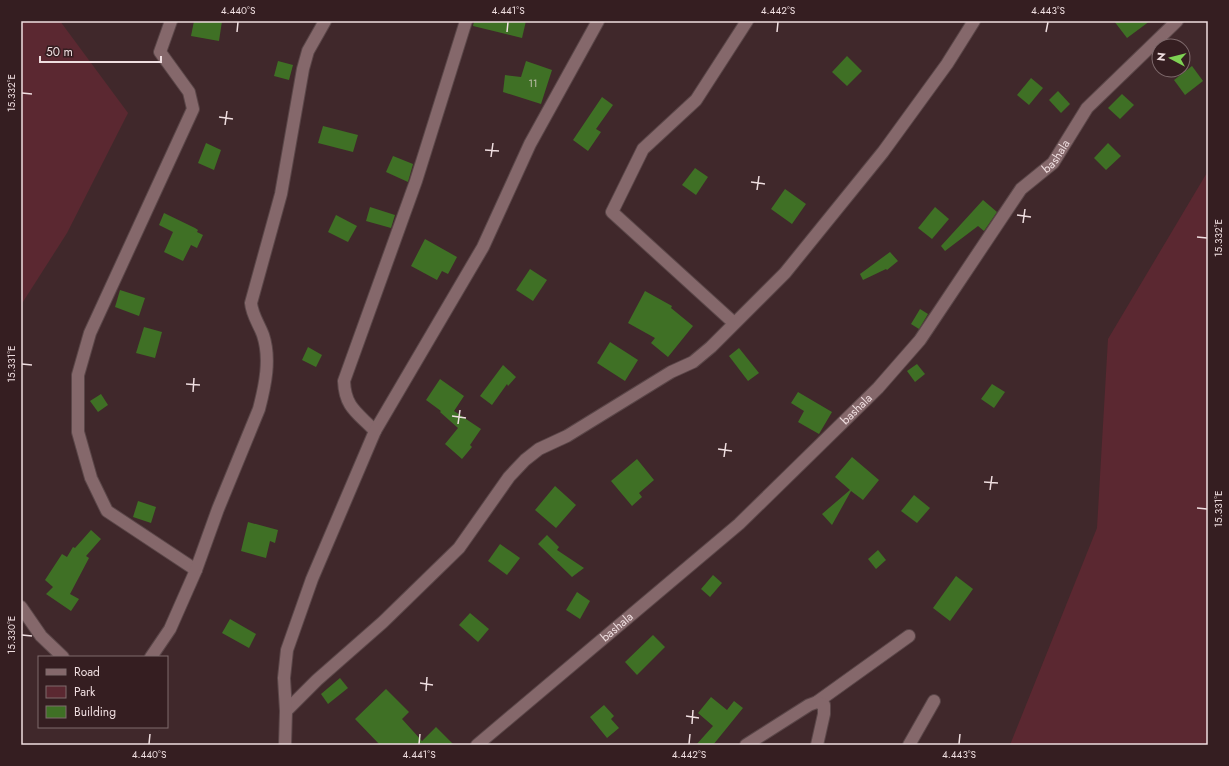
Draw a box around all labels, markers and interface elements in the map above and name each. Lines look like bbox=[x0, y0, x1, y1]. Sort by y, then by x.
text: 4.440°S bbox=[221, 3, 256, 18]
text: 4.441°S bbox=[491, 3, 525, 18]
text: 4.442°S bbox=[761, 3, 796, 18]
text: 4.443°S bbox=[1031, 3, 1066, 18]
scale bar bbox=[40, 38, 161, 64]
north arrow bbox=[1151, 38, 1191, 78]
text: 50 m bbox=[46, 43, 73, 61]
text: N bbox=[1153, 51, 1170, 62]
text: 15.332°E bbox=[4, 74, 19, 112]
house number: 11 bbox=[529, 76, 538, 91]
street label: bashala bbox=[1038, 136, 1075, 178]
text: 15.332°E bbox=[1211, 219, 1226, 257]
text: 15.331°E bbox=[4, 346, 19, 382]
street label: bashala bbox=[836, 389, 876, 429]
text: 15.331°E bbox=[1211, 491, 1226, 527]
street label: bashala bbox=[597, 608, 637, 646]
text: 15.330°E bbox=[4, 616, 19, 654]
legend bbox=[38, 656, 168, 728]
text: Road bbox=[74, 663, 100, 681]
text: Park bbox=[74, 683, 96, 701]
text: Building bbox=[74, 703, 116, 721]
text: 4.440°S bbox=[132, 747, 167, 762]
text: 4.441°S bbox=[402, 747, 436, 762]
text: 4.442°S bbox=[672, 747, 707, 762]
text: 4.443°S bbox=[942, 747, 977, 762]

